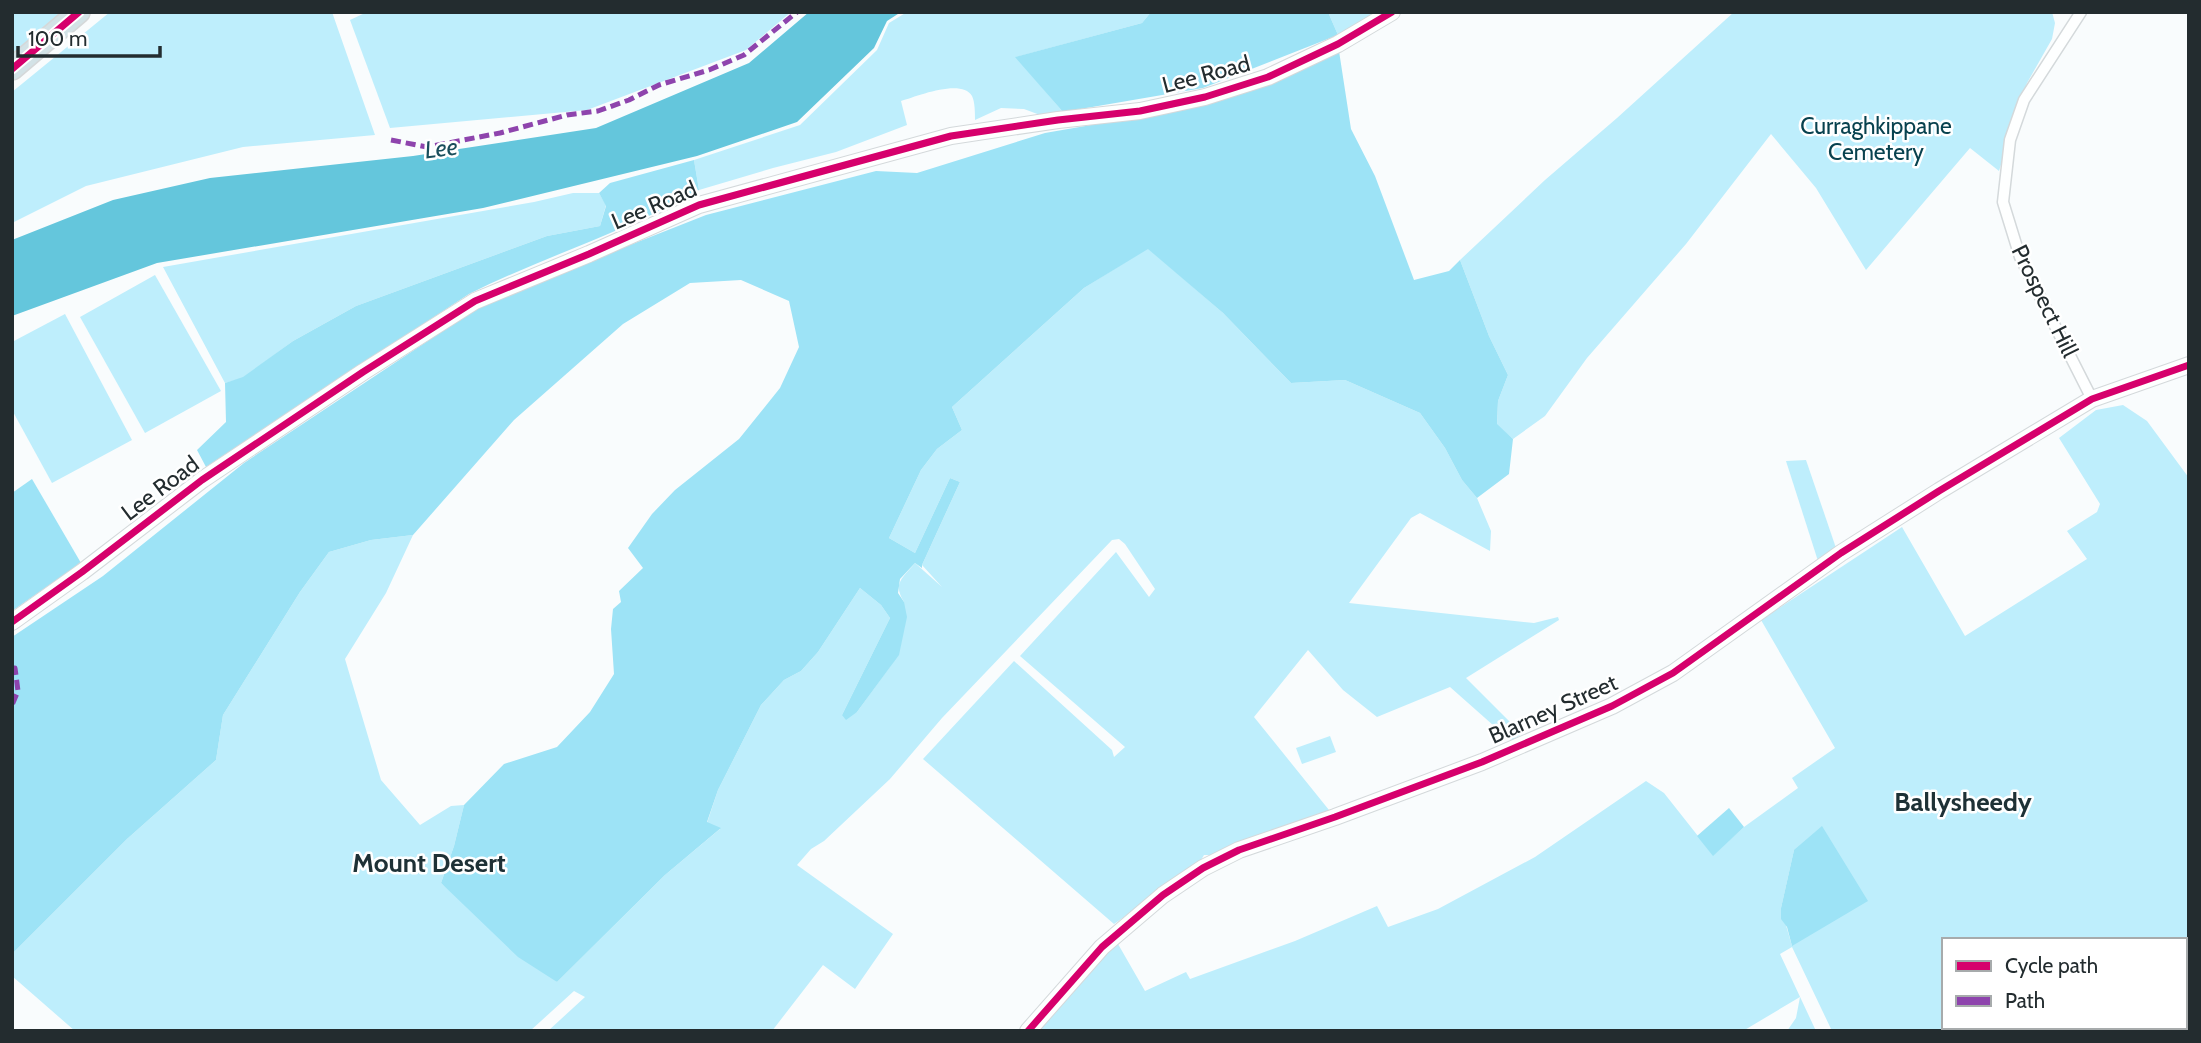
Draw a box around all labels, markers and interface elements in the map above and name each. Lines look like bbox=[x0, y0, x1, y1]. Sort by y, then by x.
scale bar bbox=[18, 14, 159, 58]
text: 100 m bbox=[28, 26, 87, 51]
street label: Lee Road bbox=[1159, 49, 1253, 99]
park label: Curraghkippane Cemetery bbox=[1800, 112, 1952, 166]
water label: Lee bbox=[423, 132, 459, 164]
street label: Lee Road bbox=[607, 175, 701, 235]
street label: Prospect Hill bbox=[2006, 240, 2085, 362]
street label: Lee Road bbox=[116, 450, 204, 526]
street label: Blarney Street bbox=[1484, 668, 1622, 750]
district label: Ballysheedy bbox=[1894, 786, 2032, 818]
district label: Mount Desert bbox=[352, 847, 506, 879]
legend bbox=[1942, 938, 2187, 1029]
text: Cycle path bbox=[2005, 953, 2098, 978]
text: Path bbox=[2005, 988, 2045, 1013]

